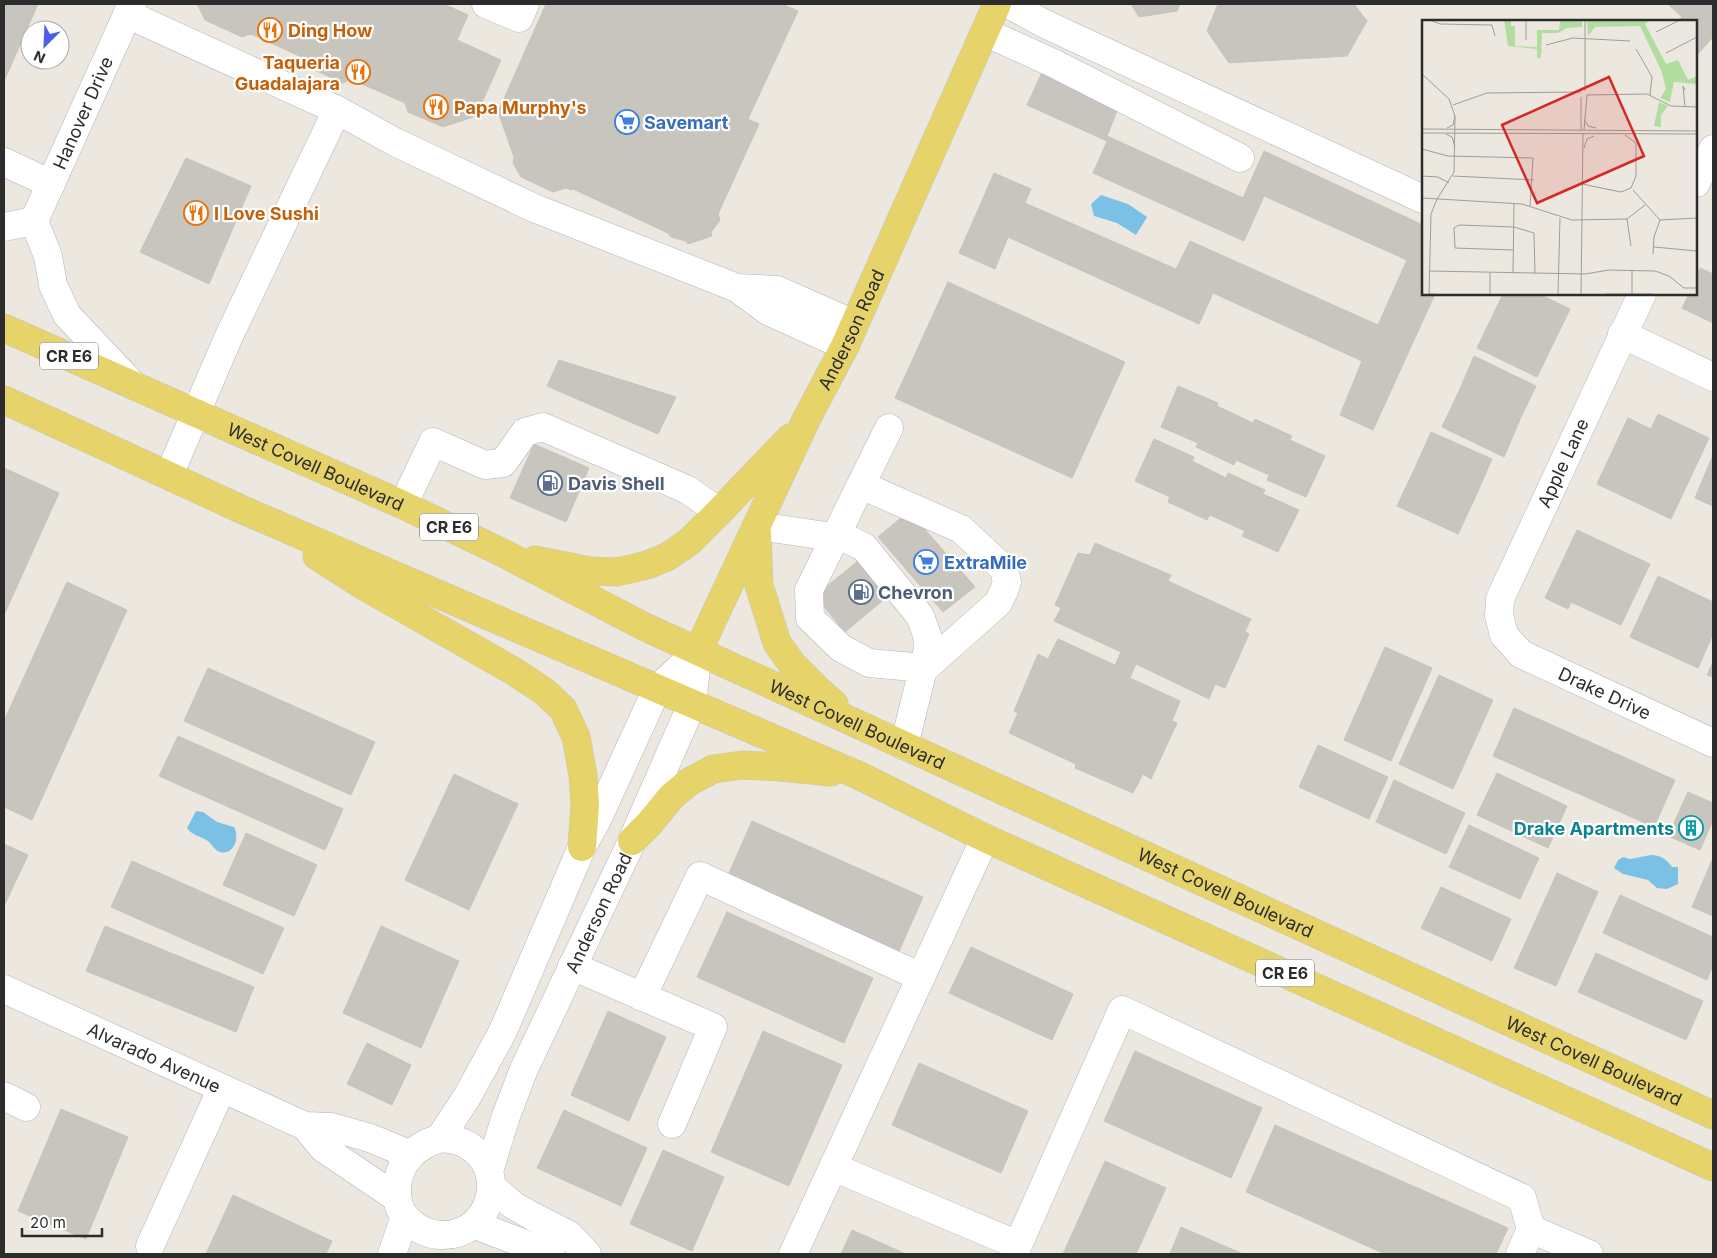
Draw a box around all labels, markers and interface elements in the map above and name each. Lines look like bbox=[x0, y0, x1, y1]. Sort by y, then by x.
restaurant icon: Ding How bbox=[257, 17, 283, 43]
north arrow bbox=[20, 20, 70, 70]
place label: Ding How bbox=[288, 20, 373, 41]
inset map bbox=[1422, 20, 1697, 295]
text: N bbox=[31, 47, 48, 67]
place label: Taqueria Guadalajara bbox=[235, 52, 340, 94]
street label: Hanover Drive bbox=[49, 53, 117, 173]
restaurant icon: Taqueria Guadalajara bbox=[345, 59, 371, 85]
restaurant icon: Papa Murphy's bbox=[423, 94, 449, 120]
place label: Papa Murphy's bbox=[454, 97, 587, 118]
supermarket icon: Savemart bbox=[614, 109, 640, 135]
place label: Savemart bbox=[644, 112, 729, 133]
restaurant icon: I Love Sushi bbox=[183, 200, 209, 226]
place label: I Love Sushi bbox=[214, 203, 319, 224]
street label: Anderson Road bbox=[813, 266, 888, 393]
road number: CR E6 bbox=[40, 342, 98, 370]
street label: Apple Lane bbox=[1533, 415, 1593, 511]
street label: West Covell Boulevard bbox=[224, 418, 407, 515]
fuel station icon: Davis Shell bbox=[537, 470, 563, 496]
place label: Davis Shell bbox=[568, 473, 665, 494]
road number: CR E6 bbox=[420, 514, 478, 540]
supermarket icon: ExtraMile bbox=[913, 549, 939, 575]
place label: ExtraMile bbox=[944, 552, 1027, 573]
fuel station icon: Chevron bbox=[848, 579, 874, 605]
place label: Chevron bbox=[878, 582, 953, 603]
street label: Drake Drive bbox=[1555, 662, 1654, 723]
street label: West Covell Boulevard bbox=[766, 675, 948, 773]
building icon: Drake Apartments bbox=[1678, 815, 1704, 841]
place label: Drake Apartments bbox=[1514, 818, 1674, 839]
street label: West Covell Boulevard bbox=[1135, 843, 1317, 942]
street label: Anderson Road bbox=[561, 849, 636, 976]
road number: CR E6 bbox=[1256, 960, 1314, 986]
street label: West Covell Boulevard bbox=[1503, 1011, 1685, 1110]
street label: Alvarado Avenue bbox=[84, 1018, 224, 1097]
scale bar bbox=[22, 1206, 102, 1238]
text: 20 m bbox=[30, 1213, 66, 1232]

